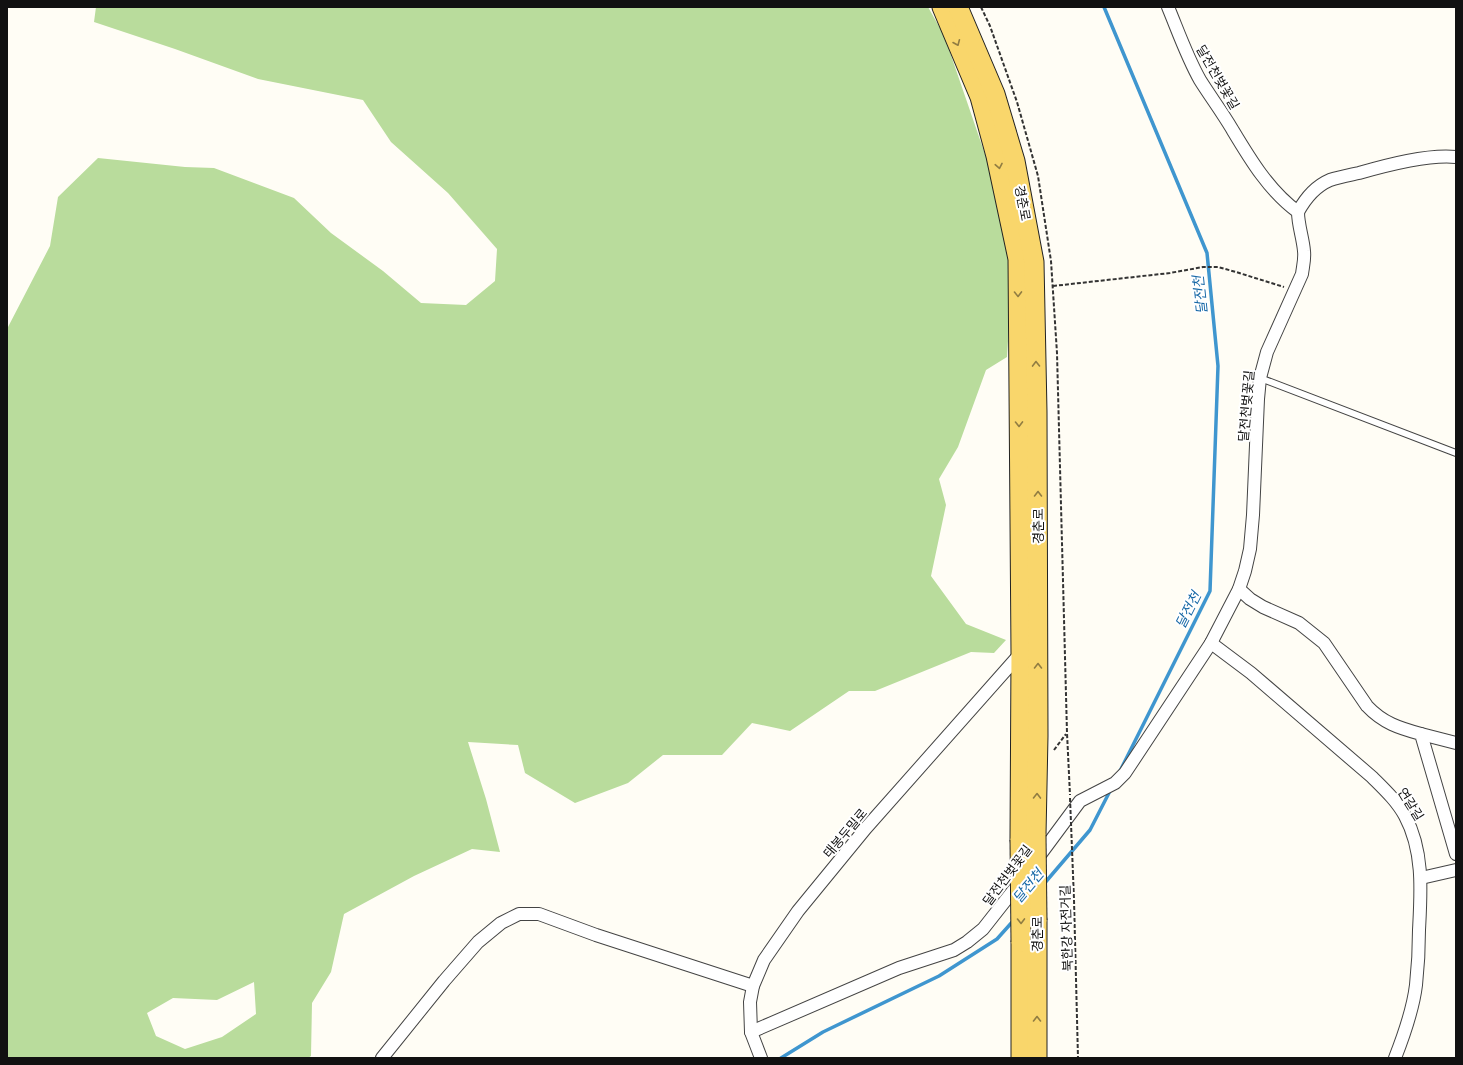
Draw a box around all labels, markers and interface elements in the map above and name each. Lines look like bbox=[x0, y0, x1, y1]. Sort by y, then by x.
one-way arrow bbox=[952, 38, 960, 46]
street label: 달전천벚꽃길 bbox=[1192, 42, 1243, 113]
one-way arrow bbox=[994, 163, 1002, 169]
street label: 경춘로 bbox=[1011, 184, 1034, 222]
water label: 달전천 bbox=[1188, 274, 1212, 315]
one-way arrow bbox=[1014, 291, 1022, 297]
one-way arrow bbox=[1032, 361, 1041, 367]
street label: 달전천벚꽃길 bbox=[1235, 370, 1258, 443]
one-way arrow bbox=[1015, 421, 1023, 427]
one-way arrow bbox=[1034, 491, 1042, 497]
street label: 경춘로 bbox=[1030, 508, 1047, 544]
water label: 달전천 bbox=[1170, 587, 1206, 632]
one-way arrow bbox=[1034, 663, 1042, 669]
street label: 연갈길 bbox=[1394, 785, 1427, 824]
one-way arrow bbox=[1033, 793, 1041, 799]
street label: 태봉두밀로 bbox=[820, 805, 871, 862]
street label: 달전천벚꽃길 bbox=[979, 842, 1035, 908]
water label: 달전천 bbox=[1009, 866, 1047, 906]
street label: 북한강 자전거길 bbox=[1056, 884, 1077, 972]
street label: 경춘로 bbox=[1029, 916, 1046, 952]
one-way arrow bbox=[1017, 918, 1025, 924]
one-way arrow bbox=[1033, 1016, 1041, 1022]

